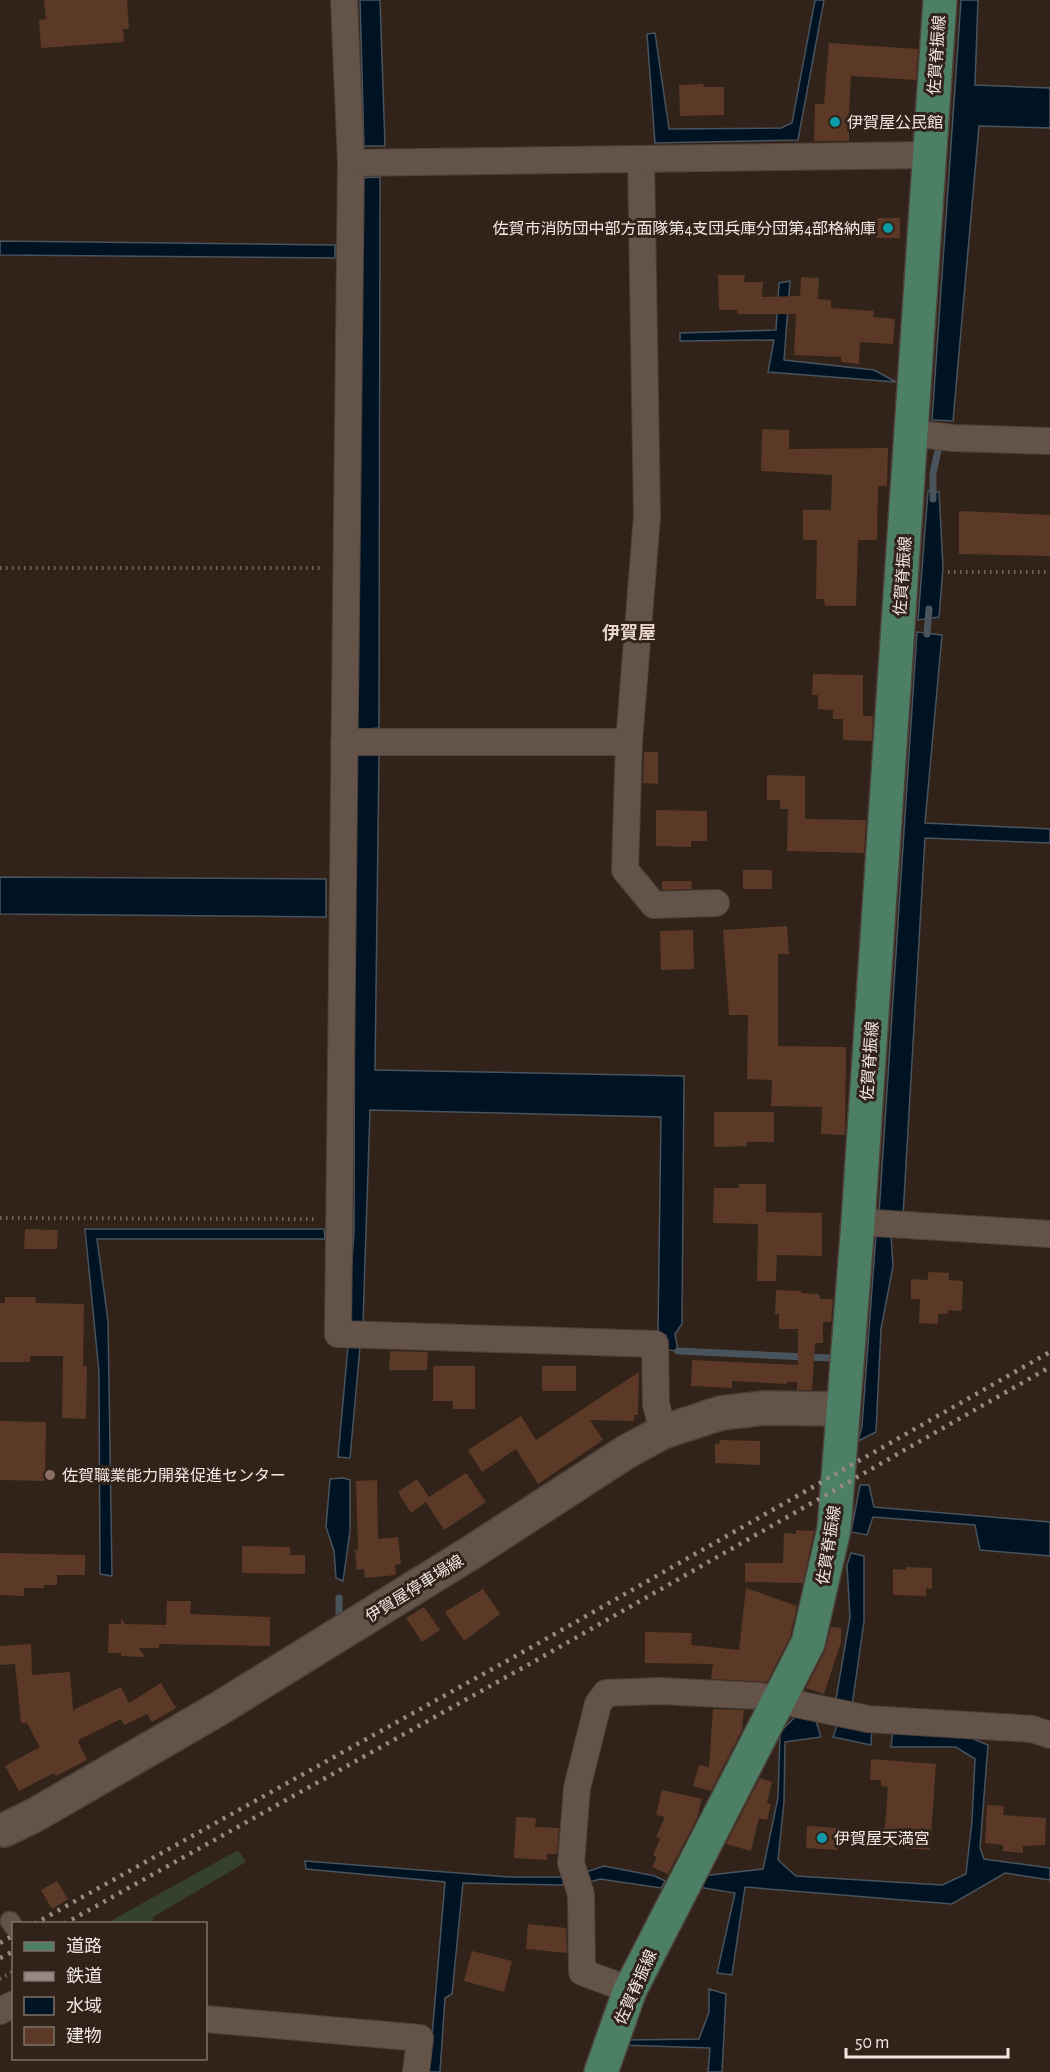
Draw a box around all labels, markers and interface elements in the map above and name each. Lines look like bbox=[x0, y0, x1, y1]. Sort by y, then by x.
street label: 佐賀脊振線 bbox=[925, 15, 948, 96]
place label: 伊賀屋公民館 bbox=[847, 114, 943, 131]
marker: 伊賀屋公民館 bbox=[828, 115, 842, 129]
place label: 佐賀市消防団中部方面隊第4支団兵庫分団第4部格納庫 bbox=[493, 220, 876, 237]
marker: 佐賀市消防団中部方面隊第4支団兵庫分団第4部格納庫 bbox=[881, 221, 895, 235]
street label: 佐賀脊振線 bbox=[891, 536, 914, 617]
district label: 伊賀屋 bbox=[602, 623, 656, 643]
street label: 佐賀脊振線 bbox=[858, 1021, 881, 1102]
place label: 佐賀職業能力開発促進センター bbox=[62, 1467, 286, 1484]
marker: 佐賀職業能力開発促進センター bbox=[43, 1468, 57, 1482]
street label: 佐賀脊振線 bbox=[814, 1504, 843, 1586]
street label: 伊賀屋停車場線 bbox=[362, 1552, 466, 1625]
place label: 伊賀屋天満宮 bbox=[834, 1830, 930, 1847]
marker: 伊賀屋天満宮 bbox=[815, 1831, 829, 1845]
legend bbox=[12, 1922, 207, 2060]
text: 道路 bbox=[66, 1936, 102, 1956]
street label: 佐賀脊振線 bbox=[611, 1947, 659, 2027]
text: 鉄道 bbox=[66, 1966, 102, 1986]
text: 水域 bbox=[66, 1997, 102, 2016]
scale bar bbox=[846, 2021, 1008, 2059]
text: 建物 bbox=[66, 2026, 102, 2046]
text: 50 m bbox=[855, 2034, 889, 2052]

